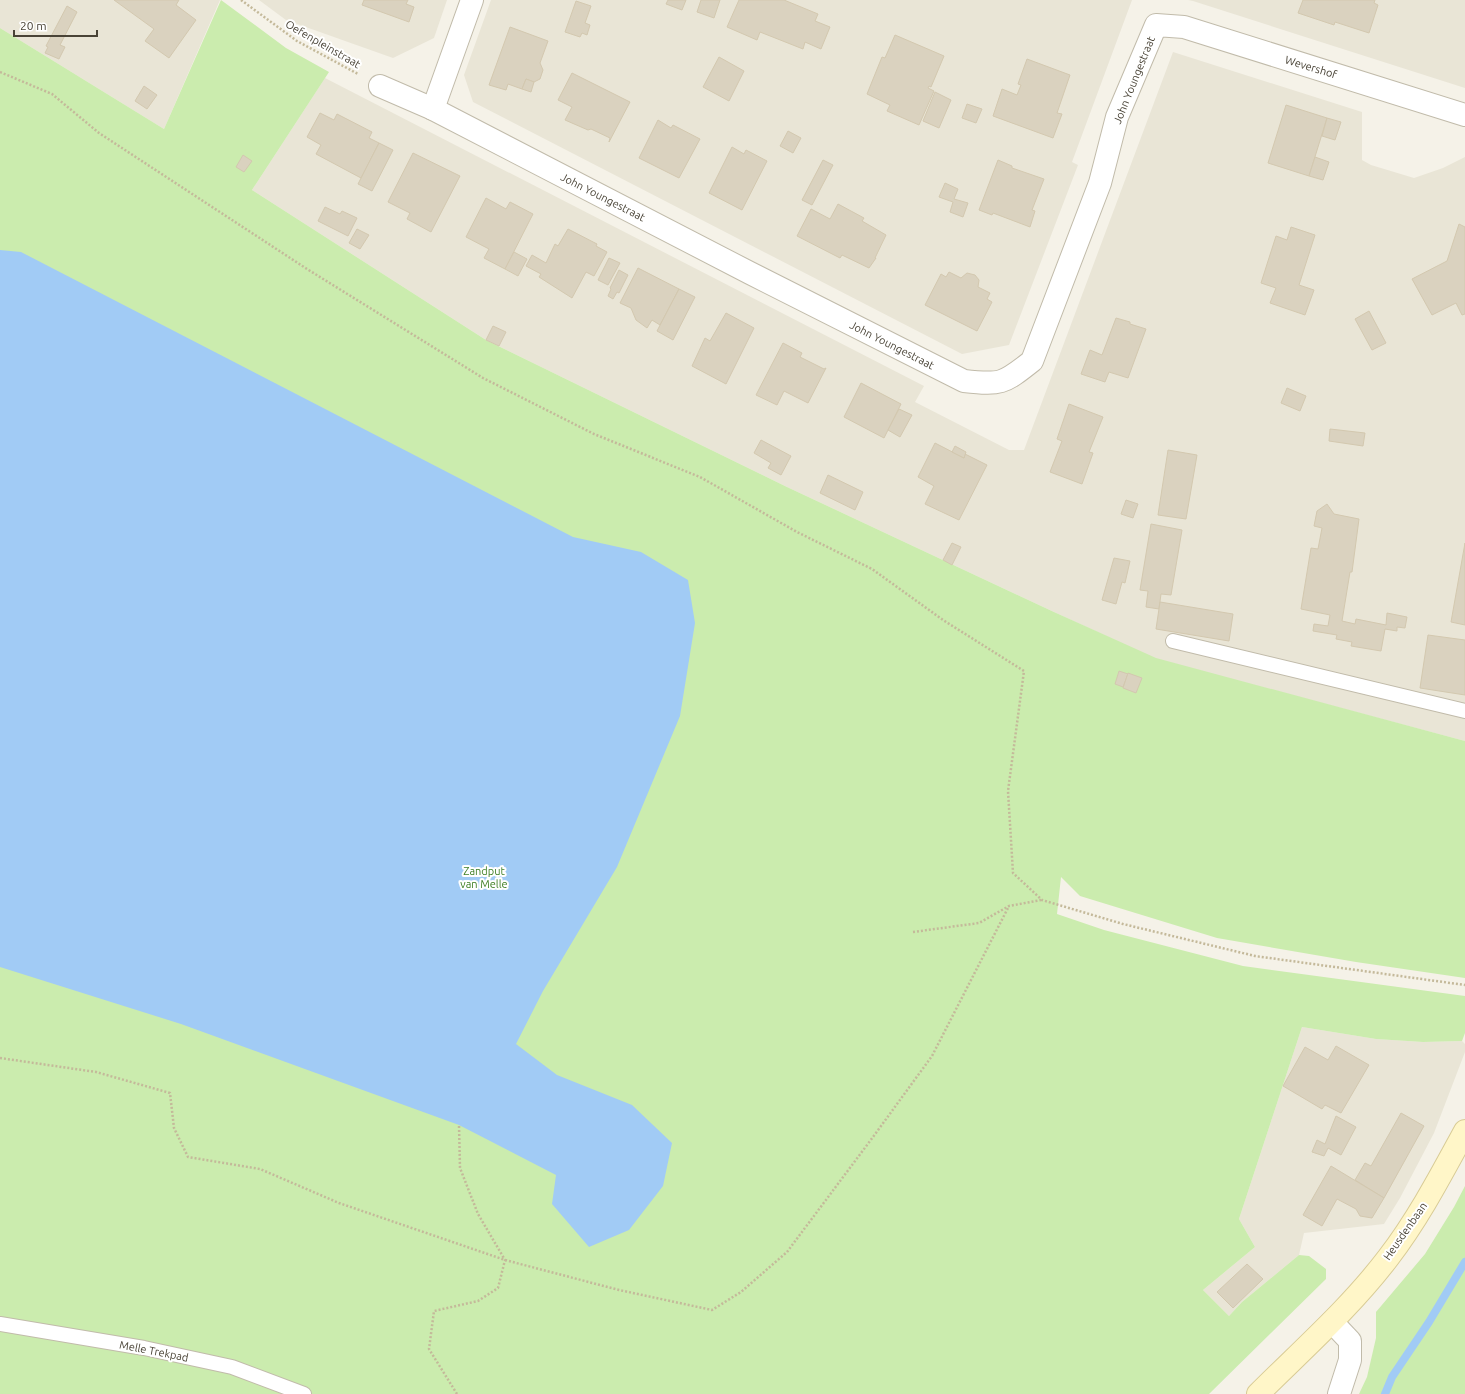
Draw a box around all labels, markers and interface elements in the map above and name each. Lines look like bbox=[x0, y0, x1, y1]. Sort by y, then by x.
scale bar bbox=[14, 12, 97, 38]
street label: Oefenpleinstraat bbox=[283, 18, 363, 71]
text: 20 m bbox=[20, 19, 47, 32]
street label: John Youngestraat bbox=[1111, 34, 1157, 125]
street label: Wevershof bbox=[1284, 53, 1339, 81]
street label: John Youngestraat bbox=[559, 171, 648, 224]
street label: John Youngestraat bbox=[848, 319, 937, 372]
park label: Zandput van Melle bbox=[460, 865, 508, 890]
street label: Heusdenbaan bbox=[1381, 1200, 1429, 1262]
street label: Melle Trekpad bbox=[118, 1338, 190, 1364]

